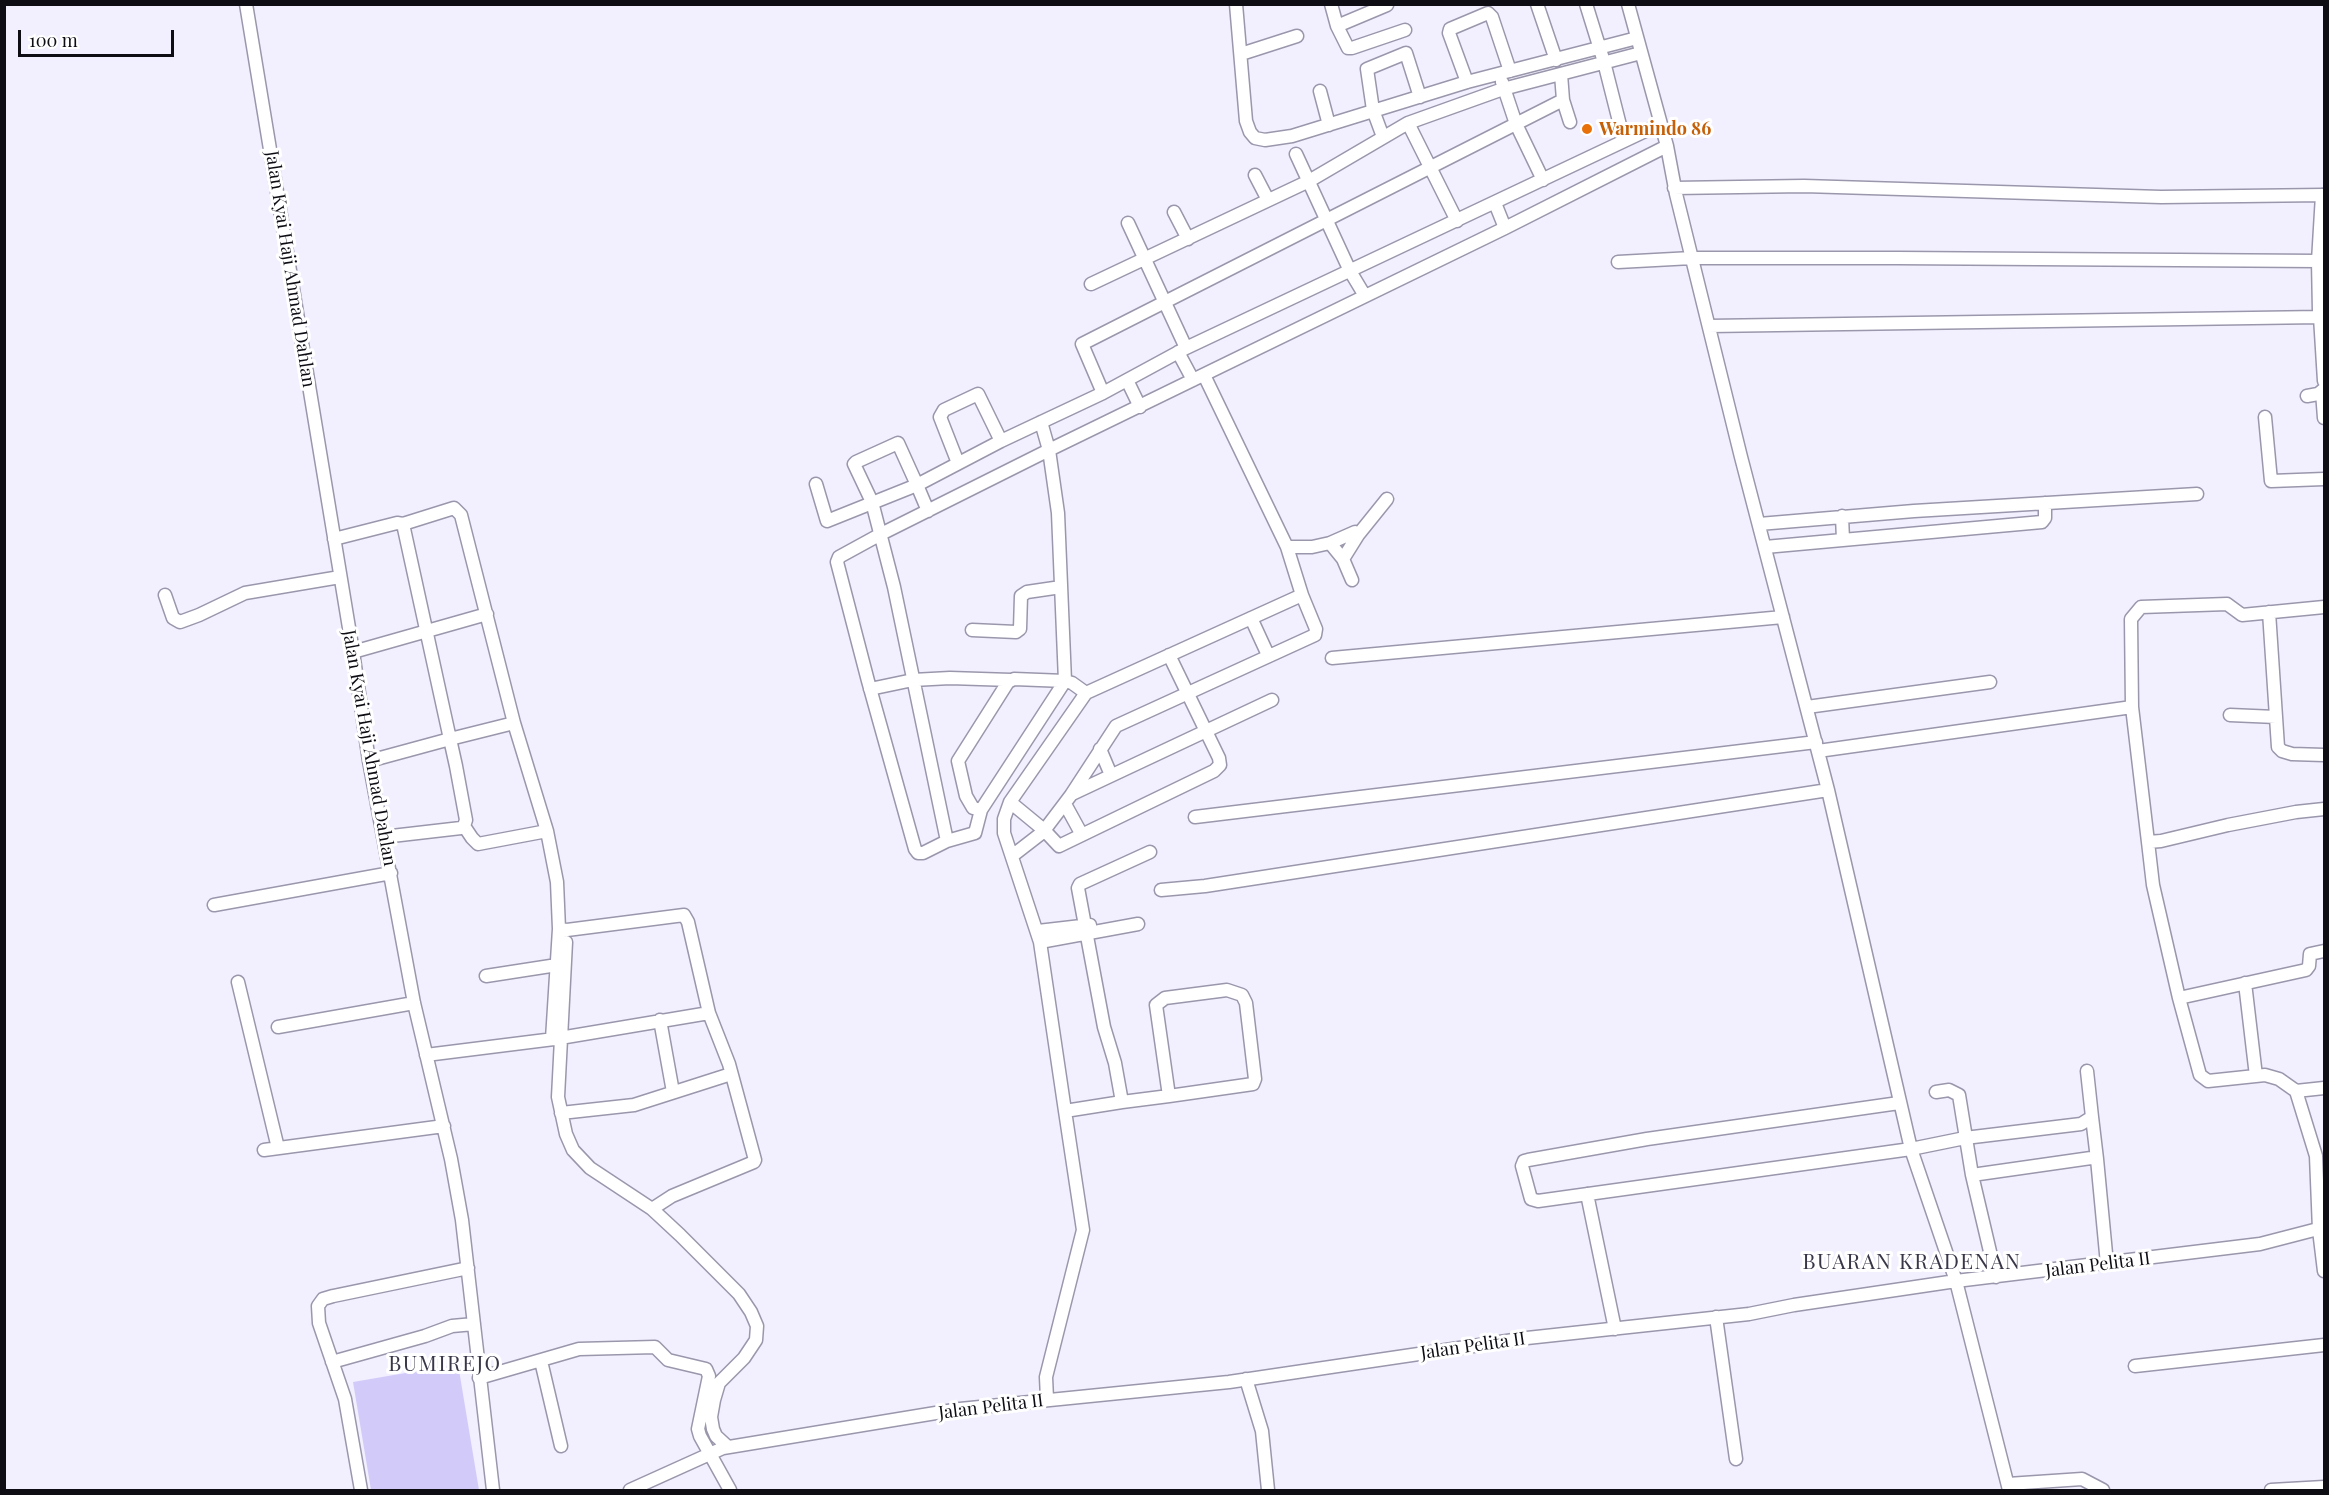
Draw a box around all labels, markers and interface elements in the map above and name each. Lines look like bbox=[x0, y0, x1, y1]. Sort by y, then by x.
scale bar bbox=[21, 18, 177, 56]
text: 100 m bbox=[29, 28, 78, 52]
place label: Warmindo 86 bbox=[1599, 118, 1711, 140]
marker: Warmindo 86 bbox=[1580, 122, 1594, 136]
street label: Jalan Kyai Haji Ahmad Dahlan bbox=[261, 149, 319, 389]
street label: Jalan Kyai Haji Ahmad Dahlan bbox=[338, 628, 400, 868]
street label: Jalan Pelita II bbox=[2044, 1248, 2152, 1282]
district label: BUARAN KRADENAN bbox=[1803, 1249, 2021, 1275]
street label: Jalan Pelita II bbox=[1419, 1328, 1527, 1364]
district label: BUMIREJO bbox=[388, 1351, 502, 1377]
street label: Jalan Pelita II bbox=[937, 1390, 1045, 1424]

